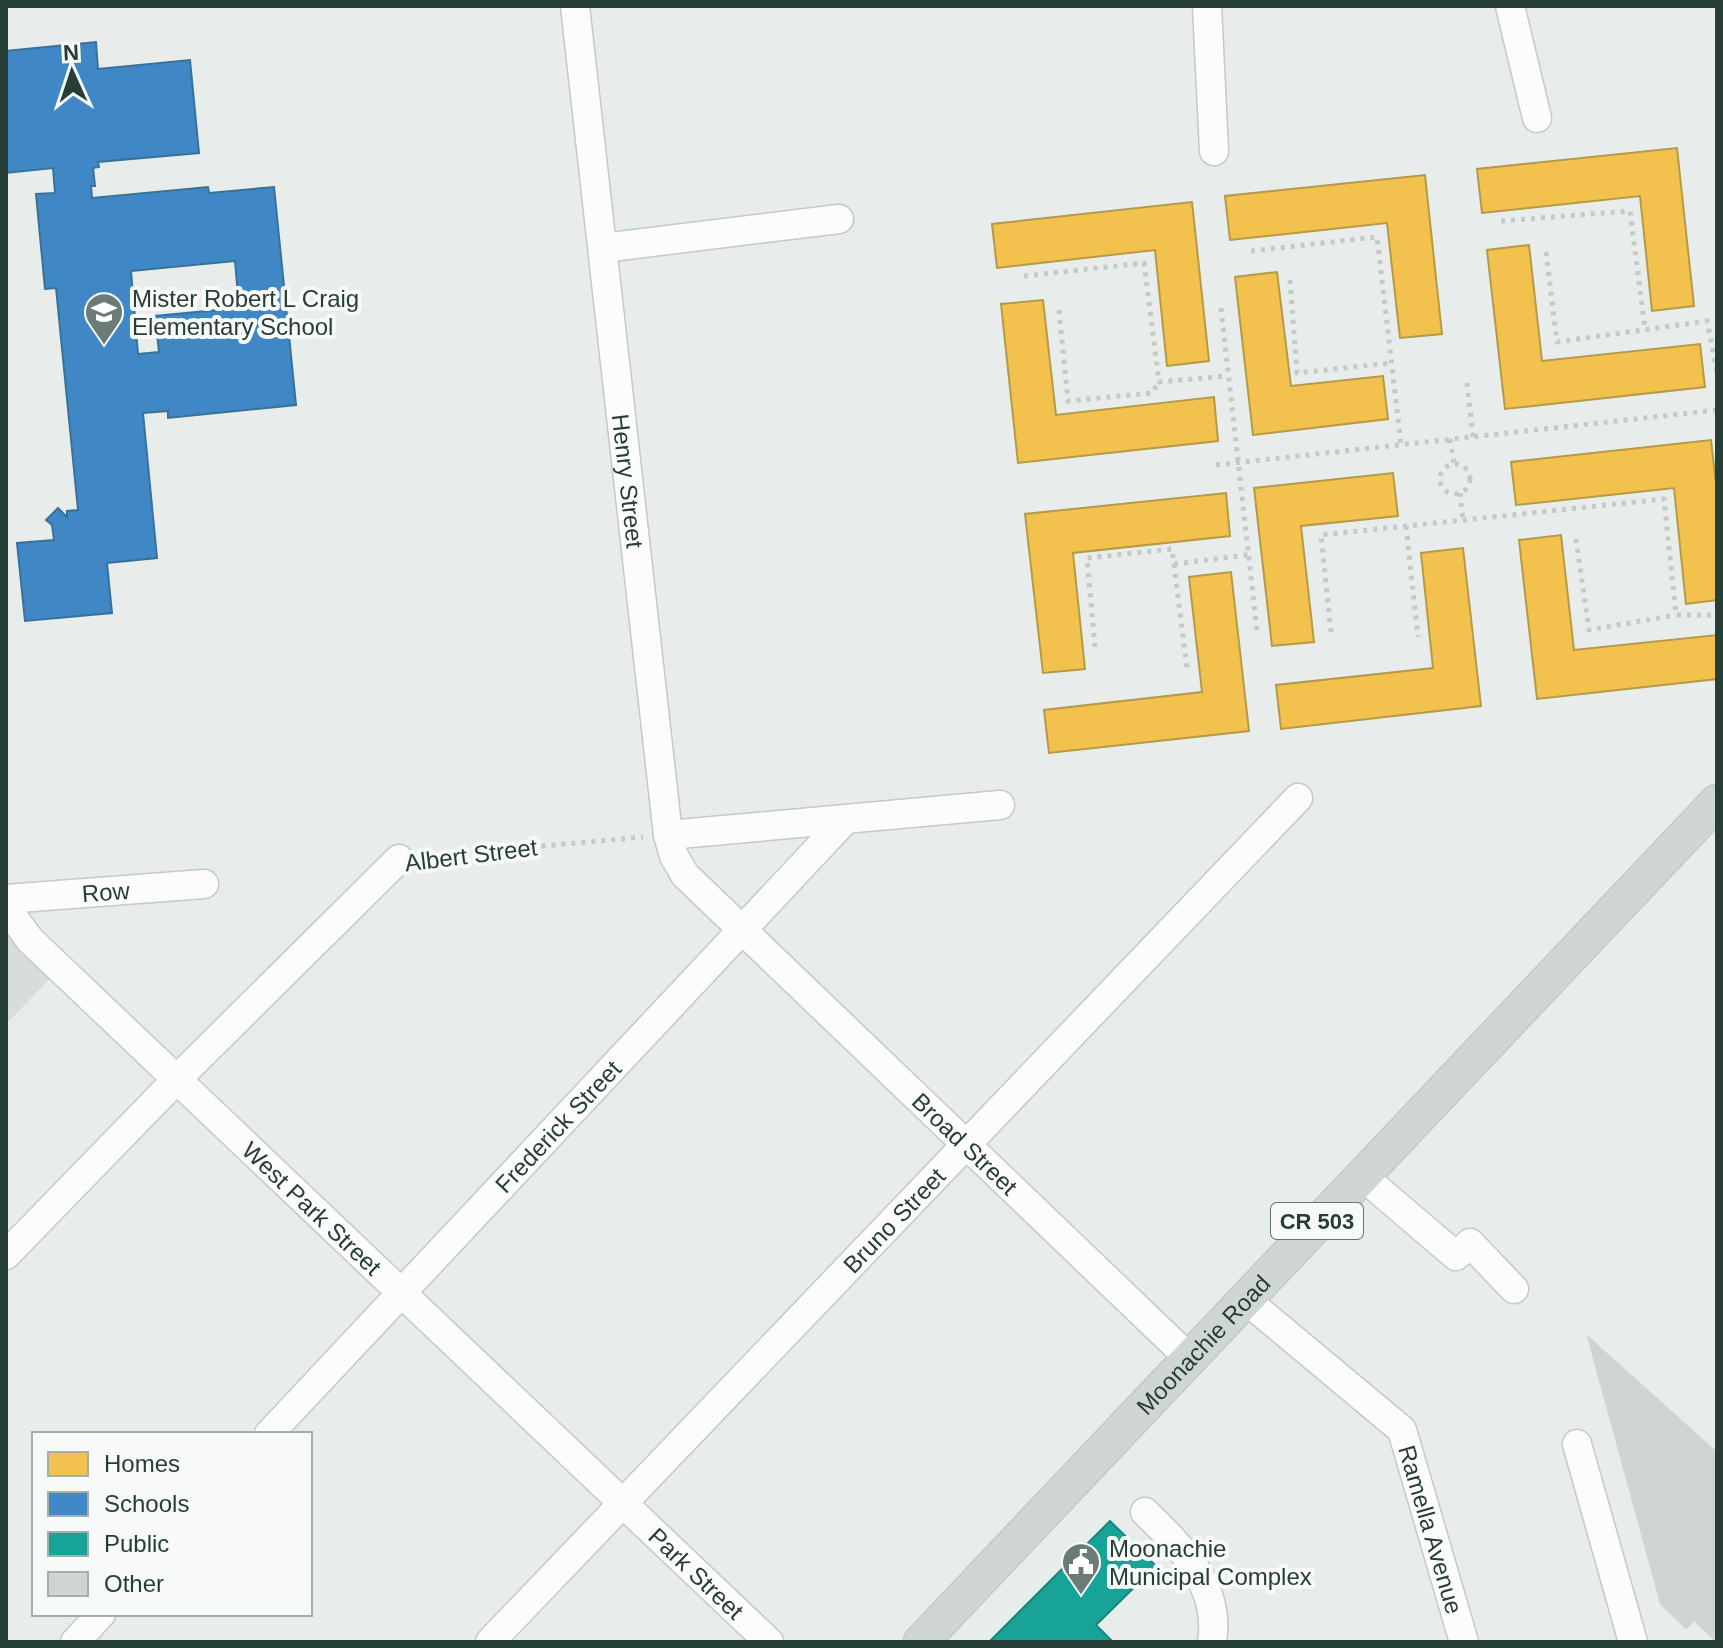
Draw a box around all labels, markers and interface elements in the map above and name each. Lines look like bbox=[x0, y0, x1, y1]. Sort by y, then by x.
north arrow bbox=[32, 32, 112, 112]
text: N bbox=[62, 40, 80, 65]
place label: Mister Robert L Craig Elementary School bbox=[132, 285, 359, 340]
school or university icon: Mister Robert L Craig Elementary School bbox=[83, 291, 125, 346]
street label: Henry Street bbox=[607, 413, 649, 550]
street label: Albert Street bbox=[403, 833, 539, 877]
street label: Row bbox=[81, 876, 131, 907]
street label: Frederick Street bbox=[489, 1054, 626, 1198]
street label: Broad Street bbox=[907, 1087, 1023, 1200]
street label: West Park Street bbox=[237, 1136, 387, 1280]
street label: Bruno Street bbox=[837, 1162, 950, 1278]
road number: CR 503 bbox=[1271, 1203, 1363, 1239]
street label: Moonachie Road bbox=[1131, 1269, 1275, 1420]
legend bbox=[32, 1432, 312, 1616]
street label: Ramella Avenue bbox=[1394, 1442, 1469, 1617]
text: Homes bbox=[104, 1450, 180, 1477]
text: Schools bbox=[104, 1490, 189, 1517]
street label: Park Street bbox=[644, 1522, 750, 1624]
text: Public bbox=[104, 1530, 169, 1557]
place label: Moonachie Municipal Complex bbox=[1109, 1535, 1312, 1590]
public building icon: Moonachie Municipal Complex bbox=[1060, 1541, 1102, 1596]
text: Other bbox=[104, 1570, 164, 1597]

